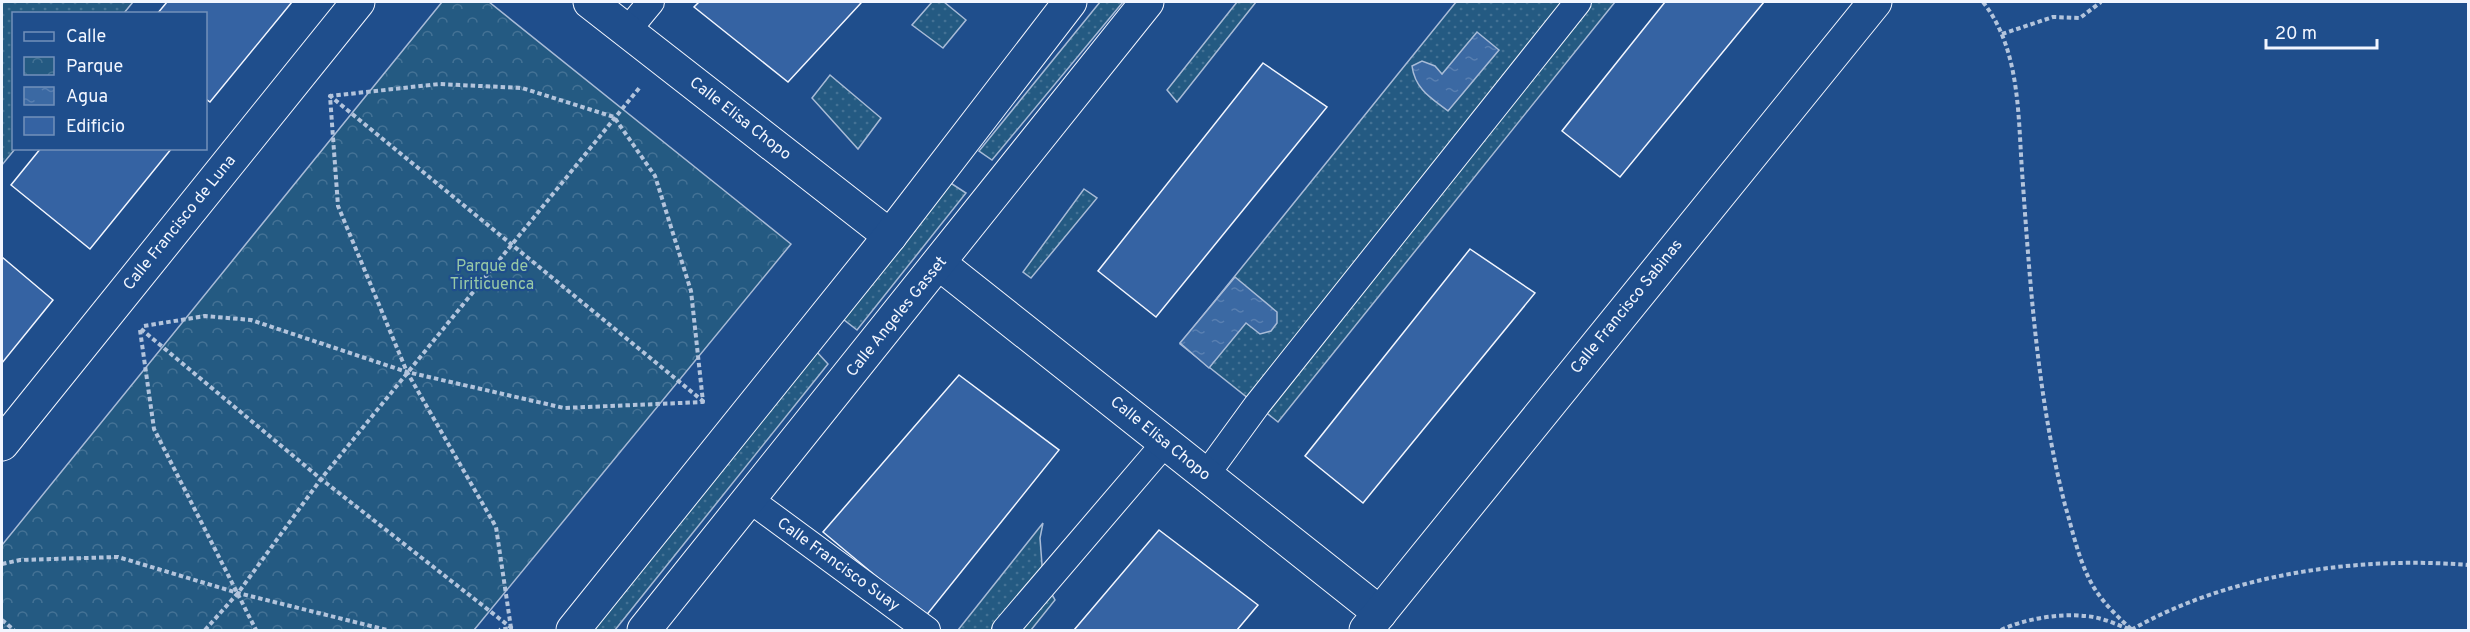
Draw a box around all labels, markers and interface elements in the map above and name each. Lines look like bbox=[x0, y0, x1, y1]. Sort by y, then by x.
legend bbox=[12, 12, 207, 150]
scale bar bbox=[2266, 12, 2377, 50]
text: 20 m bbox=[2275, 23, 2317, 46]
text: Calle bbox=[66, 26, 106, 49]
text: Parque bbox=[66, 56, 123, 79]
street label: Calle Elisa Chopo bbox=[685, 73, 795, 165]
text: Agua bbox=[66, 86, 108, 109]
text: Edificio bbox=[66, 116, 125, 139]
street label: Calle Francisco de Luna bbox=[119, 151, 241, 295]
street label: Calle Francisco Sabinas bbox=[1567, 236, 1687, 378]
street label: Calle Angeles Gasset bbox=[842, 253, 952, 381]
park label: Parque de Tiriticuenca bbox=[450, 257, 534, 295]
street label: Calle Elisa Chopo bbox=[1106, 392, 1214, 486]
street label: Calle Francisco Suay bbox=[773, 514, 903, 616]

